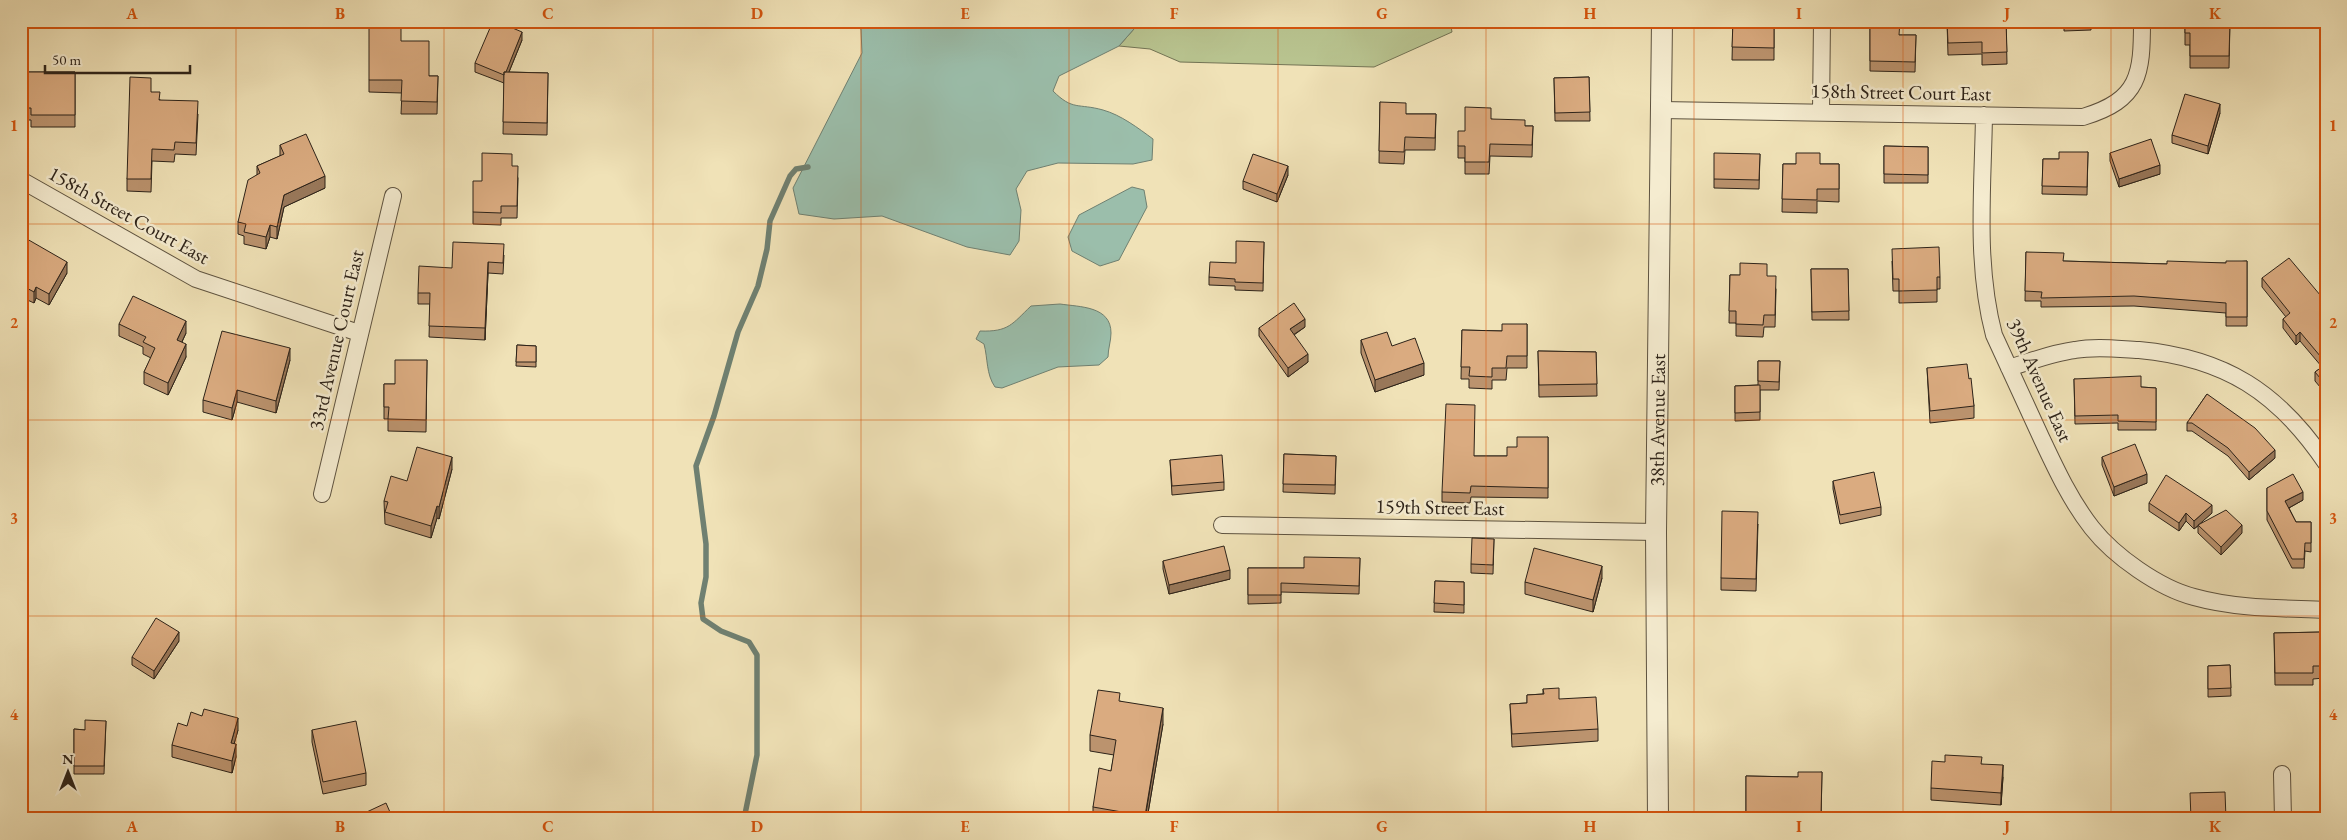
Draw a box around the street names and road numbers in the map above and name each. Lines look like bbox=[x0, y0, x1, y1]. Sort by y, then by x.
street label: 158th Street Court East bbox=[1811, 77, 1992, 107]
street label: 158th Street Court East bbox=[44, 160, 215, 270]
street label: 33rd Avenue Court East bbox=[303, 246, 370, 433]
street label: 39th Avenue East bbox=[2001, 314, 2079, 447]
street label: 38th Avenue East bbox=[1644, 353, 1671, 487]
street label: 159th Street East bbox=[1375, 493, 1505, 521]

